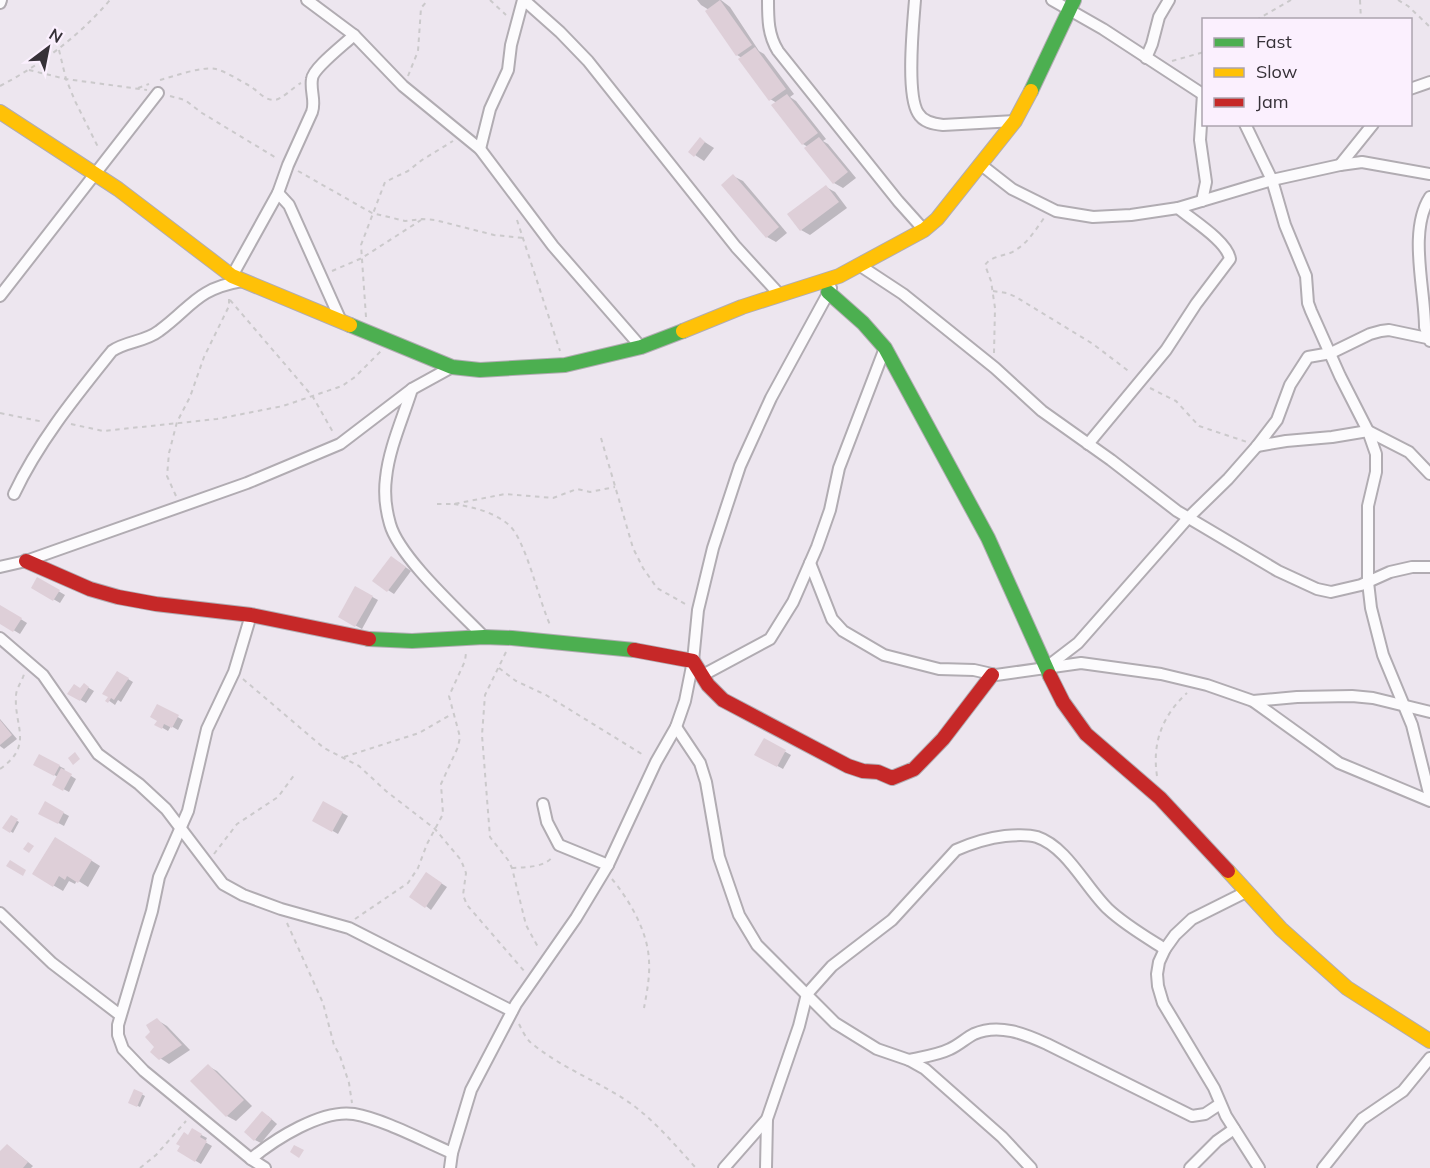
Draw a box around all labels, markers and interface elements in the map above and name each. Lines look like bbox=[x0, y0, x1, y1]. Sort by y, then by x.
north arrow bbox=[18, 18, 78, 78]
legend bbox=[1202, 18, 1412, 126]
text: N bbox=[46, 24, 66, 47]
text: Fast bbox=[1256, 30, 1292, 53]
text: Slow bbox=[1256, 60, 1298, 83]
text: Jam bbox=[1256, 90, 1289, 113]

